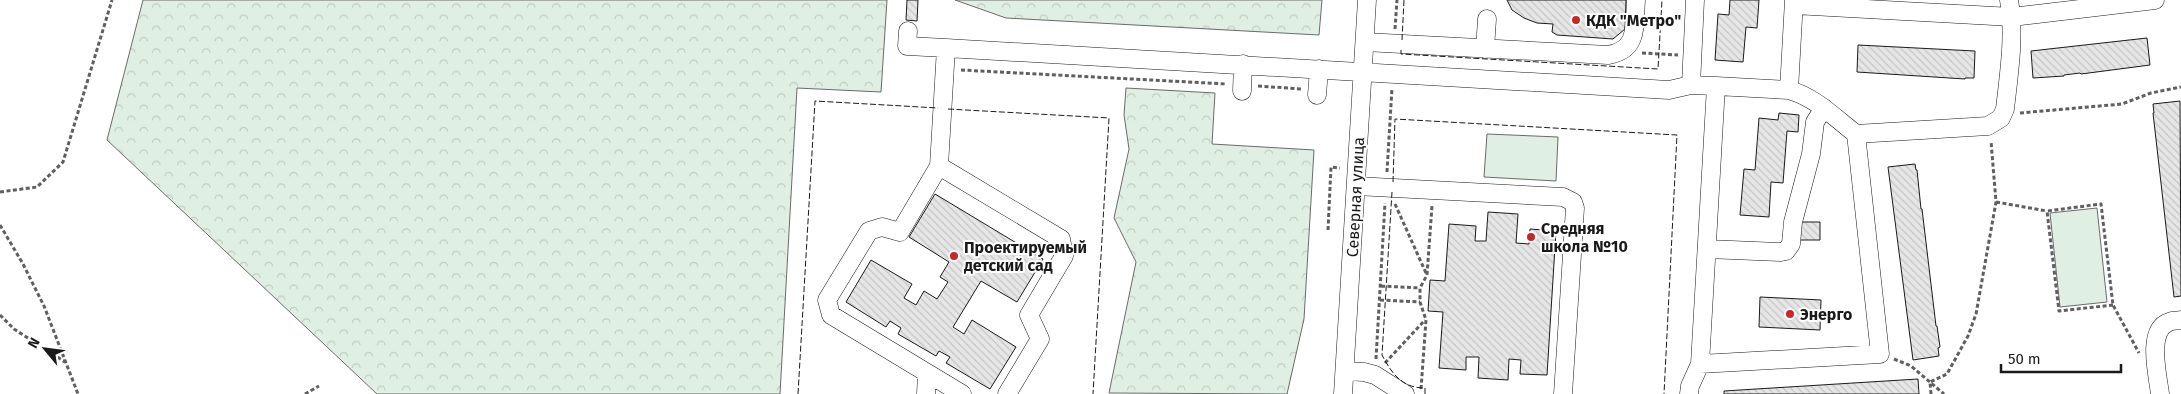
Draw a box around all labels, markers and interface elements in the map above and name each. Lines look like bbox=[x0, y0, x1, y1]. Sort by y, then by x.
place label: КДК "Метро" bbox=[1586, 11, 1681, 30]
marker: КДК "Метро" bbox=[1570, 14, 1582, 26]
street label: Северная улица bbox=[1343, 136, 1368, 258]
place label: Средняя школа №10 bbox=[1541, 219, 1628, 256]
marker: Средняя школа №10 bbox=[1525, 231, 1537, 243]
place label: Проектируемый детский сад bbox=[964, 238, 1087, 275]
marker: Проектируемый детский сад bbox=[948, 250, 960, 262]
place label: Энерго bbox=[1800, 305, 1852, 324]
marker: Энерго bbox=[1784, 308, 1796, 320]
north arrow bbox=[20, 324, 70, 374]
text: N bbox=[24, 335, 44, 351]
scale bar bbox=[2001, 342, 2121, 374]
text: 50 m bbox=[2008, 350, 2041, 368]

